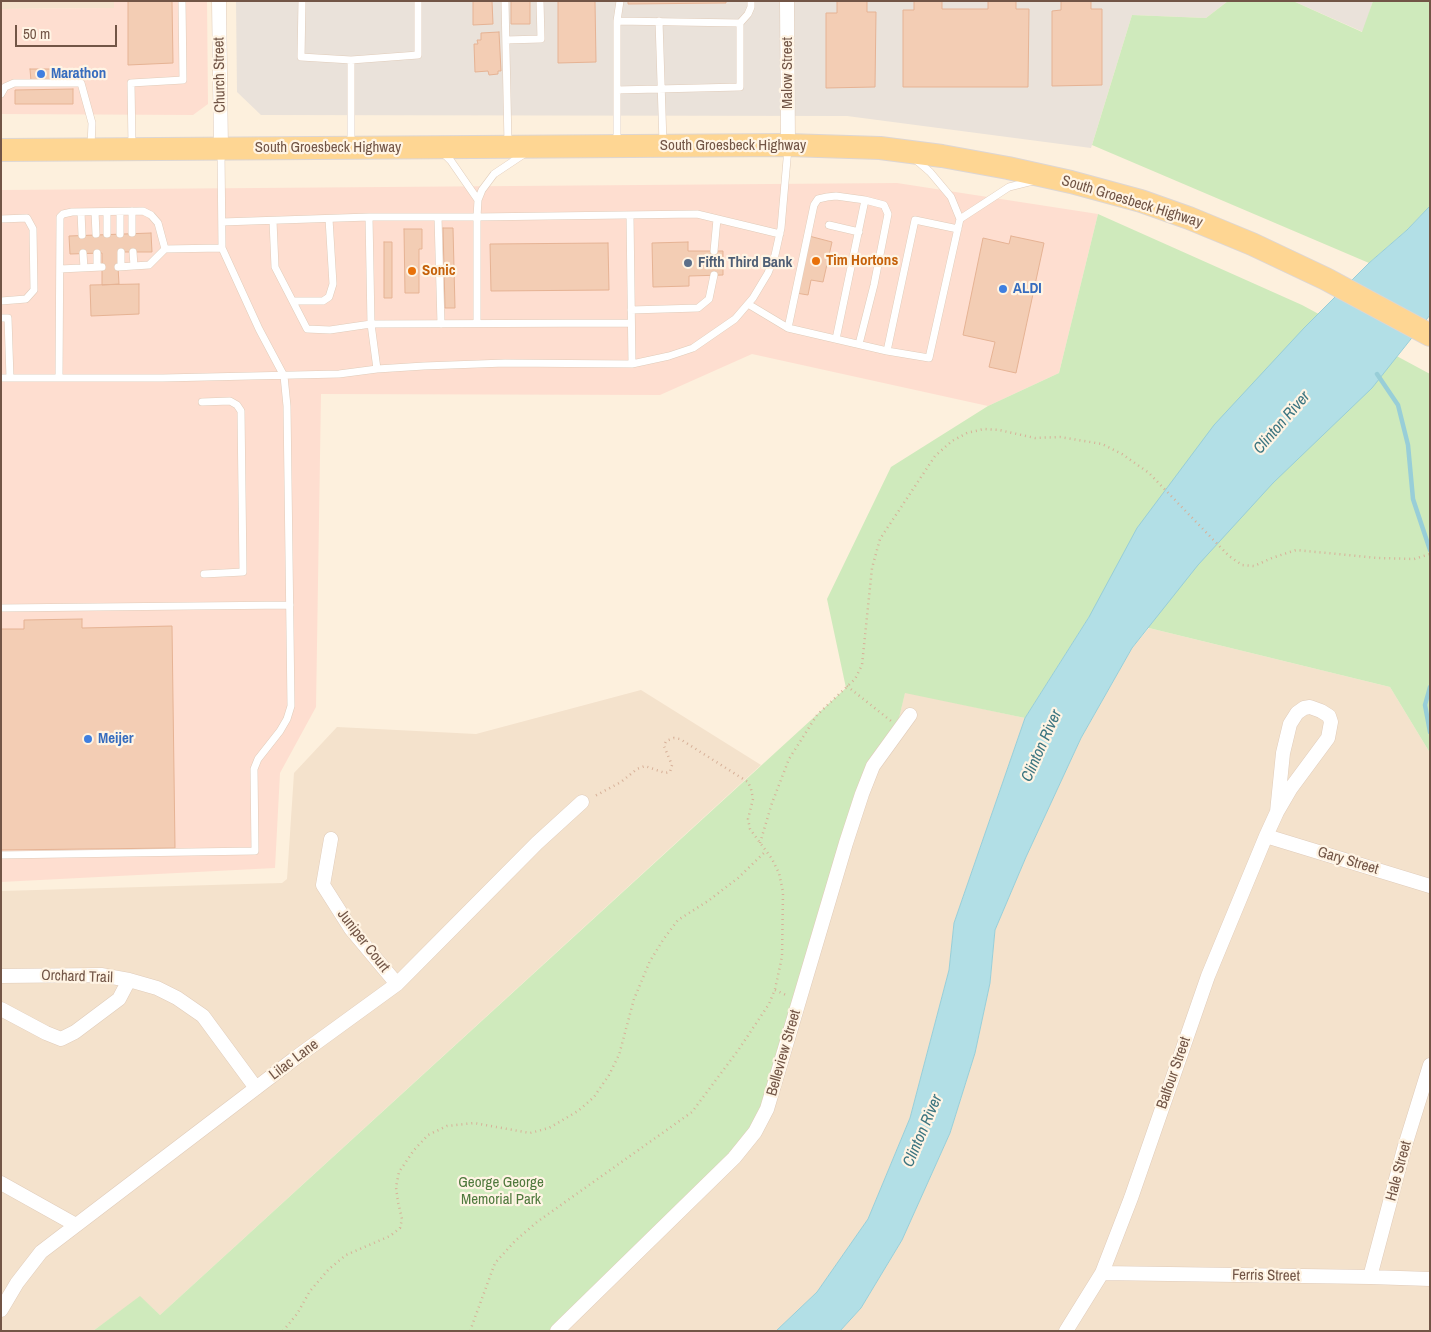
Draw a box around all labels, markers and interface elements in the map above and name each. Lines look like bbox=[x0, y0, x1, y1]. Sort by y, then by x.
scale bar bbox=[18, 15, 120, 47]
text: 50 m bbox=[23, 23, 50, 44]
street label: Church Street bbox=[210, 37, 230, 113]
street label: Malow Street bbox=[779, 37, 797, 109]
place label: Marathon bbox=[51, 65, 106, 83]
marker: Marathon bbox=[35, 68, 47, 80]
street label: South Groesbeck Highway bbox=[660, 137, 806, 155]
street label: South Groesbeck Highway bbox=[255, 139, 401, 157]
street label: South Groesbeck Highway bbox=[1059, 172, 1205, 232]
place label: Tim Hortons bbox=[826, 252, 898, 270]
place label: Fifth Third Bank bbox=[698, 254, 792, 272]
marker: Tim Hortons bbox=[810, 255, 822, 267]
marker: Fifth Third Bank bbox=[682, 257, 694, 269]
place label: Sonic bbox=[422, 262, 455, 280]
marker: Sonic bbox=[406, 265, 418, 277]
place label: ALDI bbox=[1013, 280, 1042, 298]
marker: ALDI bbox=[997, 283, 1009, 295]
water label: Clinton River bbox=[1250, 388, 1314, 458]
water label: Clinton River bbox=[1018, 707, 1066, 785]
place label: Meijer bbox=[98, 730, 134, 748]
marker: Meijer bbox=[82, 733, 94, 745]
street label: Gary Street bbox=[1315, 843, 1381, 879]
street label: Juniper Court bbox=[333, 906, 393, 976]
street label: Orchard Trail bbox=[41, 967, 113, 987]
street label: Belleview Street bbox=[763, 1008, 805, 1098]
street label: Balfour Street bbox=[1153, 1035, 1195, 1111]
street label: Lilac Lane bbox=[266, 1036, 322, 1084]
water label: Clinton River bbox=[899, 1092, 947, 1170]
street label: Hale Street bbox=[1382, 1139, 1416, 1203]
park label: George George Memorial Park bbox=[458, 1174, 544, 1209]
street label: Ferris Street bbox=[1232, 1266, 1300, 1286]

